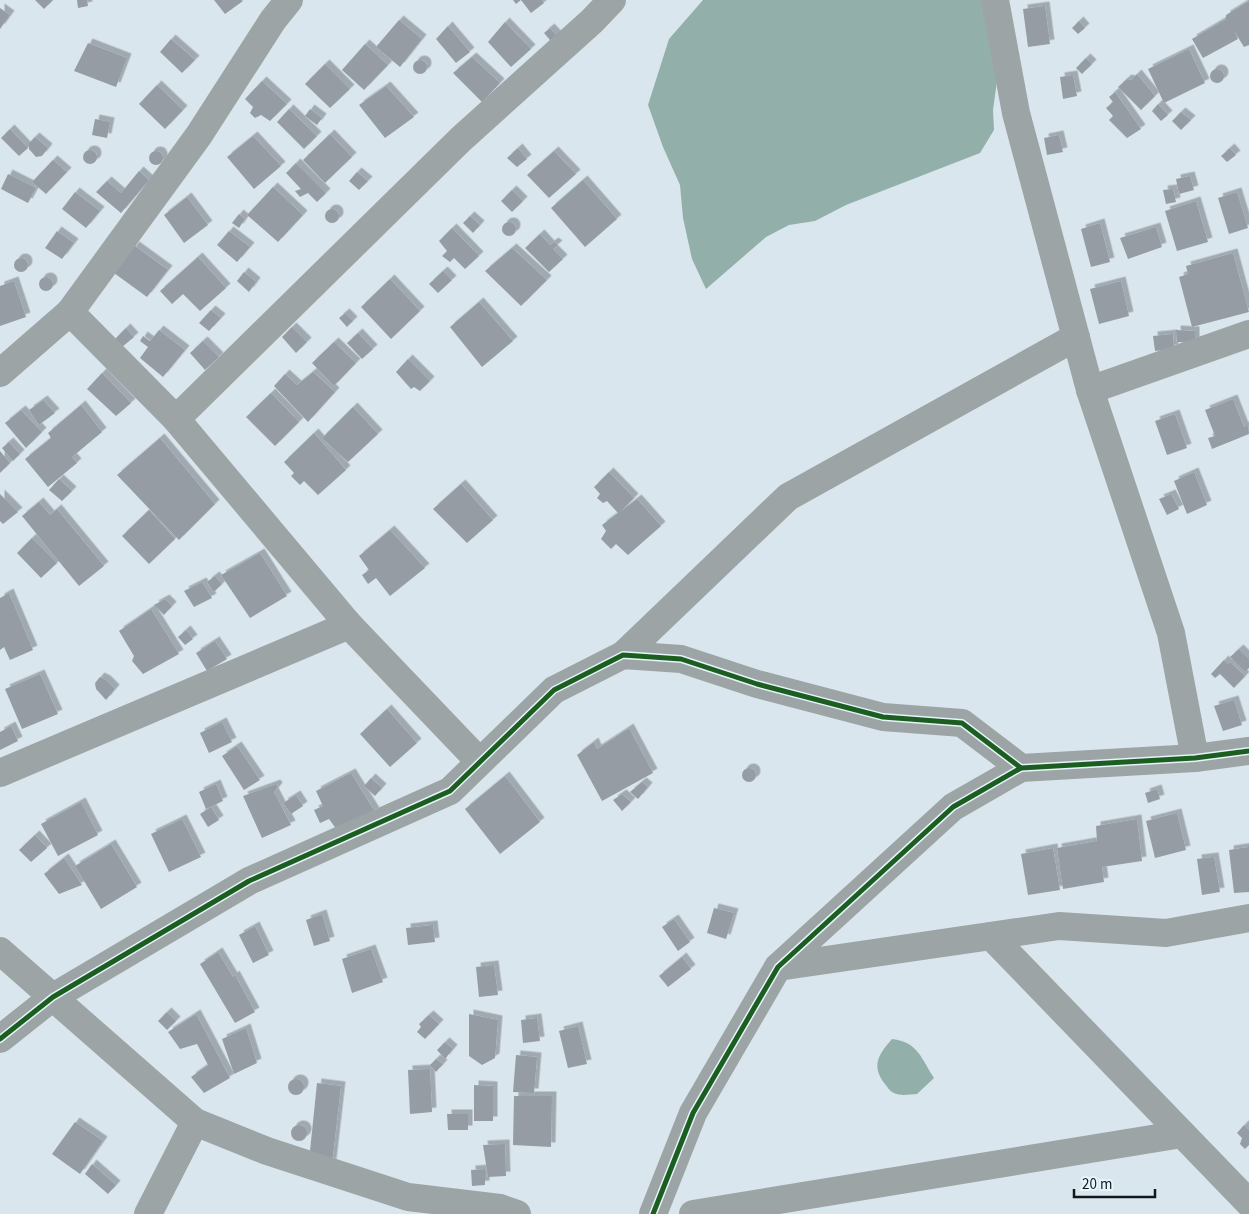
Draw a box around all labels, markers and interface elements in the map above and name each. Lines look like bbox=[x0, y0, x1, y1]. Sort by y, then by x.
scale bar bbox=[1074, 1166, 1155, 1198]
text: 20 m bbox=[1082, 1174, 1112, 1195]

